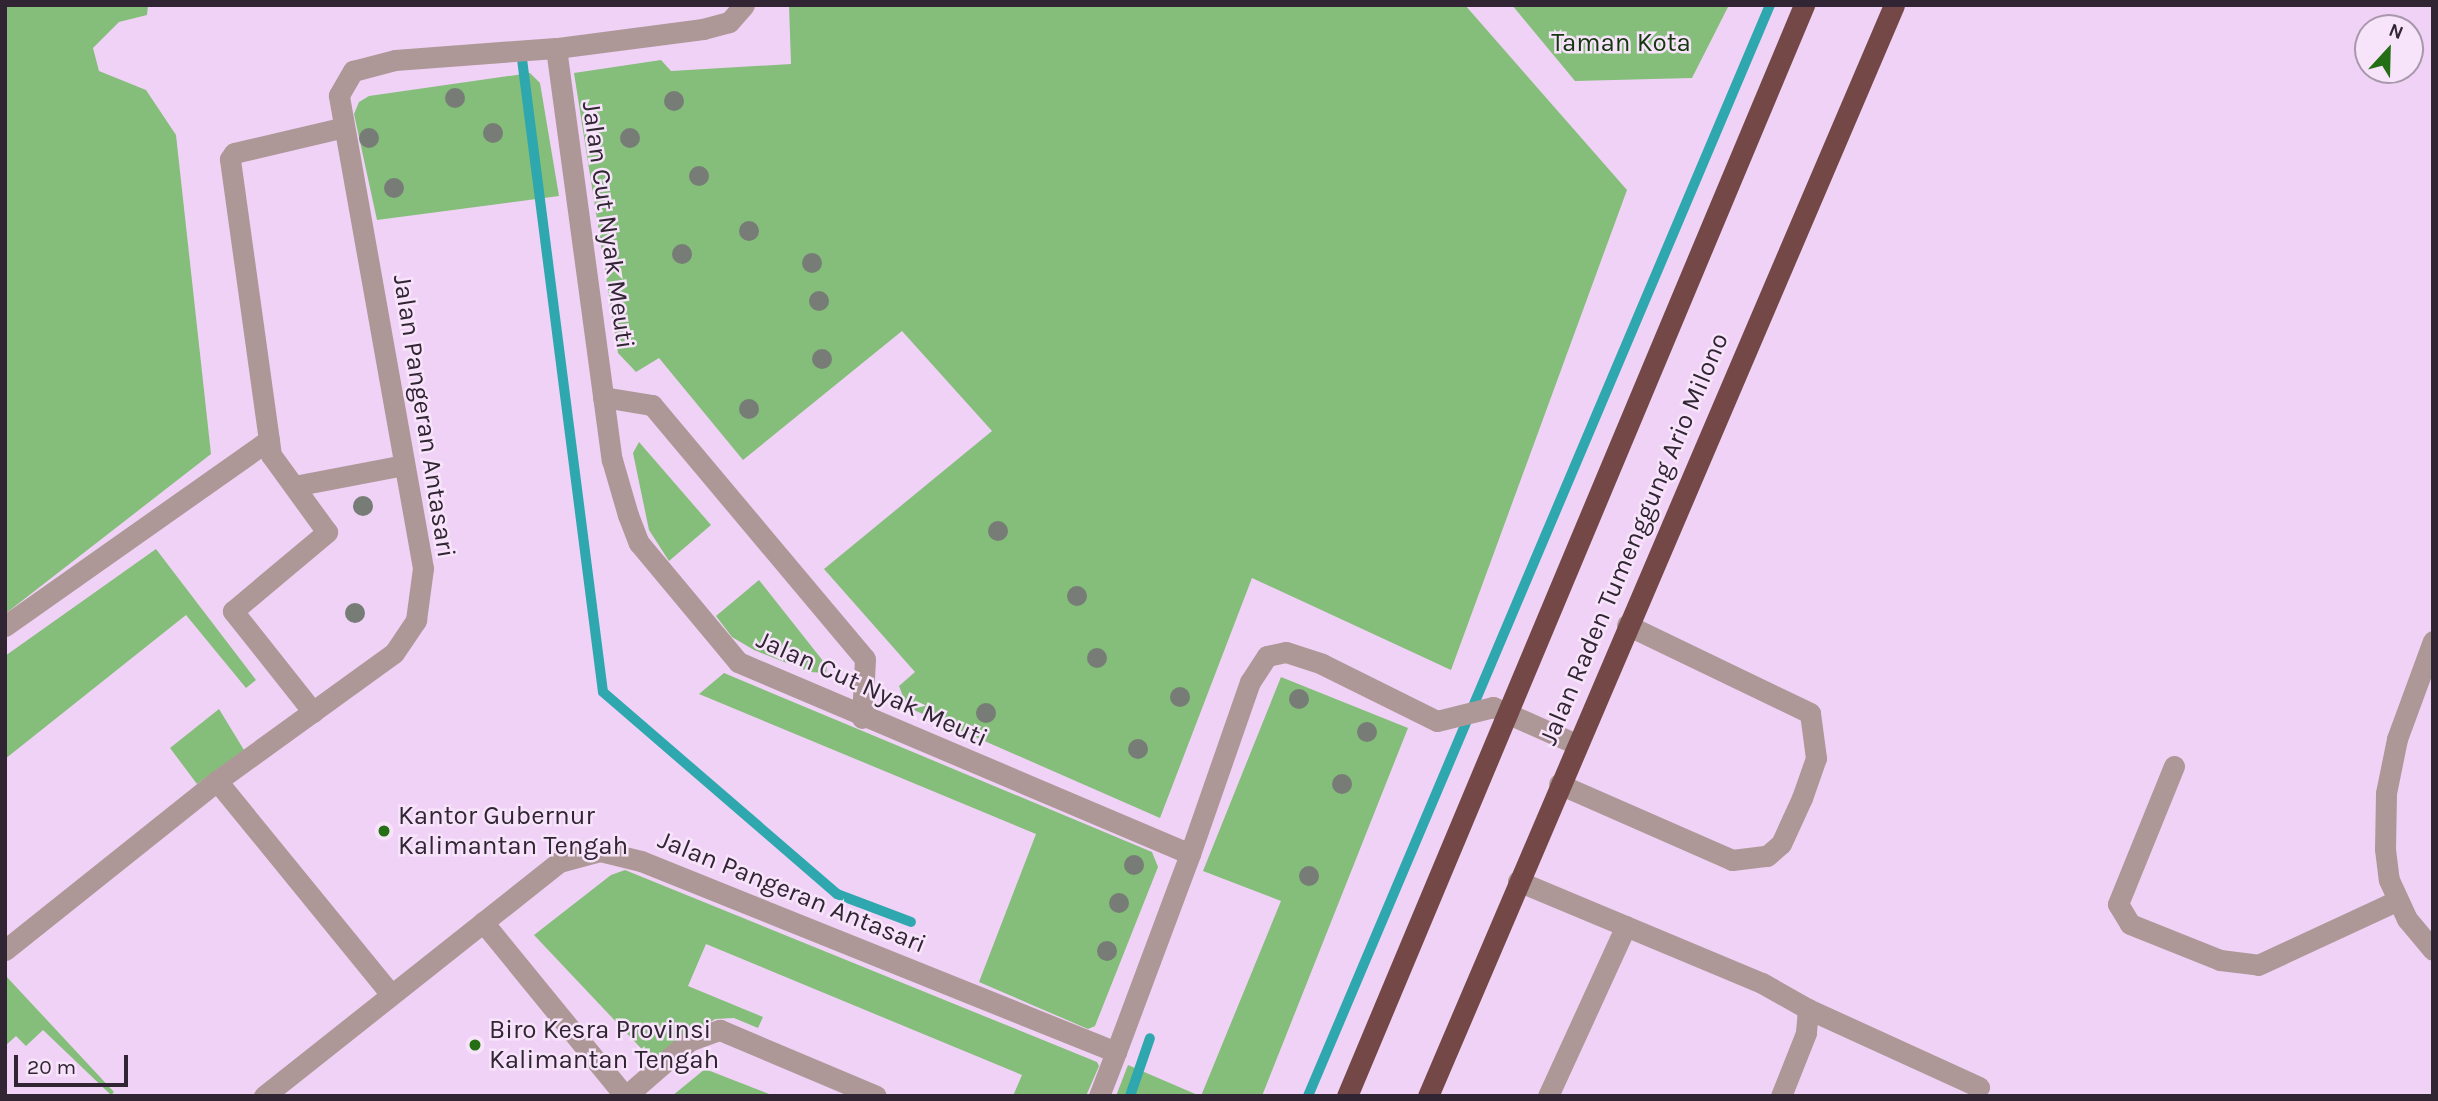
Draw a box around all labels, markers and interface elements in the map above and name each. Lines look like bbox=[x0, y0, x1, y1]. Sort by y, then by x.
north arrow bbox=[2354, 14, 2424, 84]
text: N bbox=[2386, 19, 2407, 44]
park label: Taman Kota bbox=[1551, 27, 1691, 59]
street label: Jalan Cut Nyak Meuti bbox=[575, 99, 641, 351]
street label: Jalan Pangeran Antasari bbox=[386, 272, 462, 560]
street label: Jalan Raden Tumenggung Ario Milono bbox=[1533, 328, 1735, 750]
street label: Jalan Cut Nyak Meuti bbox=[752, 624, 992, 754]
place label: Kantor Gubernur Kalimantan Tengah bbox=[398, 800, 628, 862]
marker: Kantor Gubernur Kalimantan Tengah bbox=[376, 823, 392, 839]
street label: Jalan Pangeran Antasari bbox=[654, 824, 930, 960]
place label: Biro Kesra Provinsi Kalimantan Tengah bbox=[489, 1014, 719, 1076]
marker: Biro Kesra Provinsi Kalimantan Tengah bbox=[467, 1037, 483, 1053]
scale bar bbox=[18, 1042, 131, 1086]
text: 20 m bbox=[27, 1055, 76, 1079]

